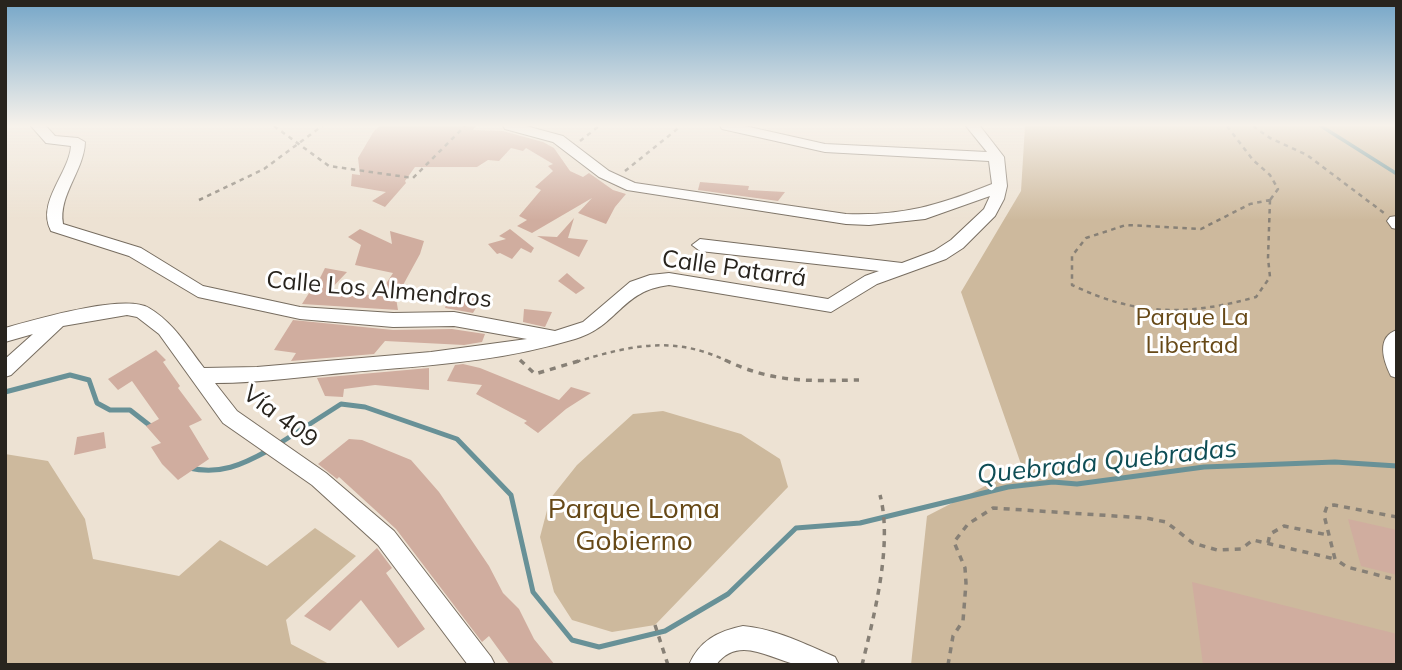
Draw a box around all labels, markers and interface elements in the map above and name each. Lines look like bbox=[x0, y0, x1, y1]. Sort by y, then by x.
street label: Calle Patarrá bbox=[660, 245, 808, 293]
street label: Calle Los Almendros bbox=[265, 266, 493, 314]
park label: Parque La Libertad bbox=[1135, 304, 1249, 360]
street label: Vía 409 bbox=[237, 380, 323, 454]
water label: Quebrada Quebradas bbox=[975, 433, 1239, 491]
park label: Parque Loma Gobierno bbox=[548, 493, 720, 559]

